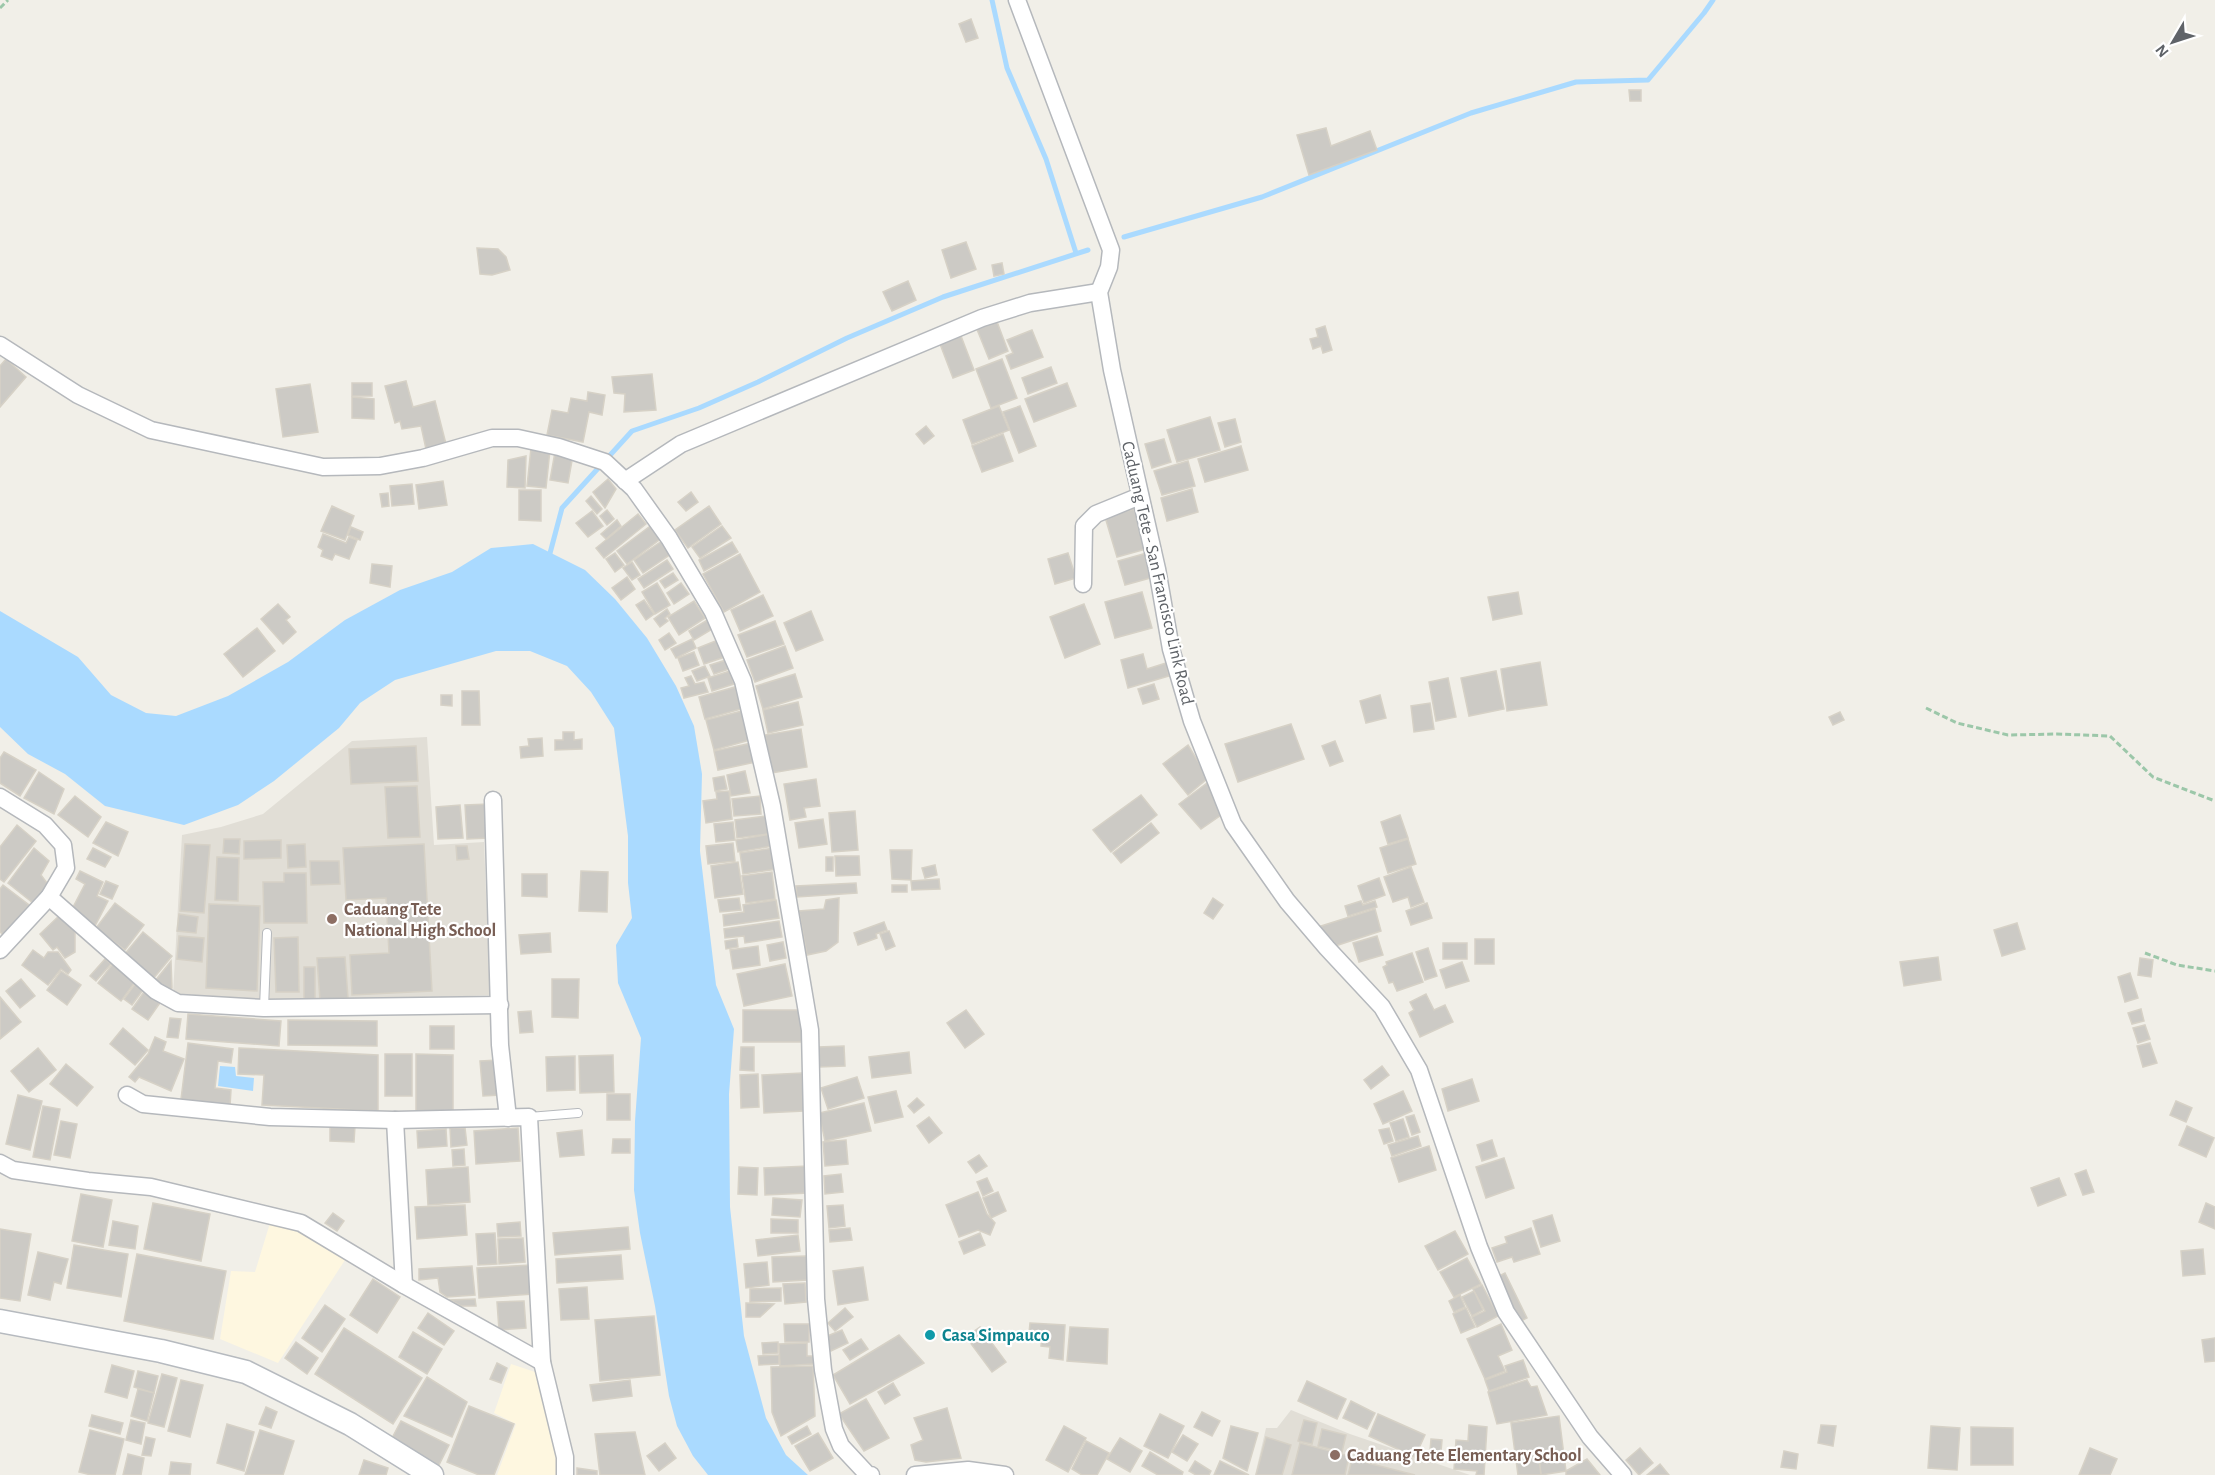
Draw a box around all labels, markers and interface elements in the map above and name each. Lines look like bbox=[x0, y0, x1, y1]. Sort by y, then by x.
north arrow bbox=[2143, 12, 2203, 72]
text: N bbox=[2152, 41, 2172, 60]
street label: Caduang Tete - San Francisco Link Road bbox=[1118, 440, 1196, 707]
place label: Caduang Tete National High School bbox=[344, 901, 496, 940]
marker: Caduang Tete National High School bbox=[325, 912, 339, 926]
place label: Casa Simpauco bbox=[942, 1327, 1050, 1345]
marker: Casa Simpauco bbox=[923, 1328, 937, 1342]
place label: Caduang Tete Elementary School bbox=[1347, 1447, 1582, 1465]
marker: Caduang Tete Elementary School bbox=[1328, 1448, 1342, 1462]

